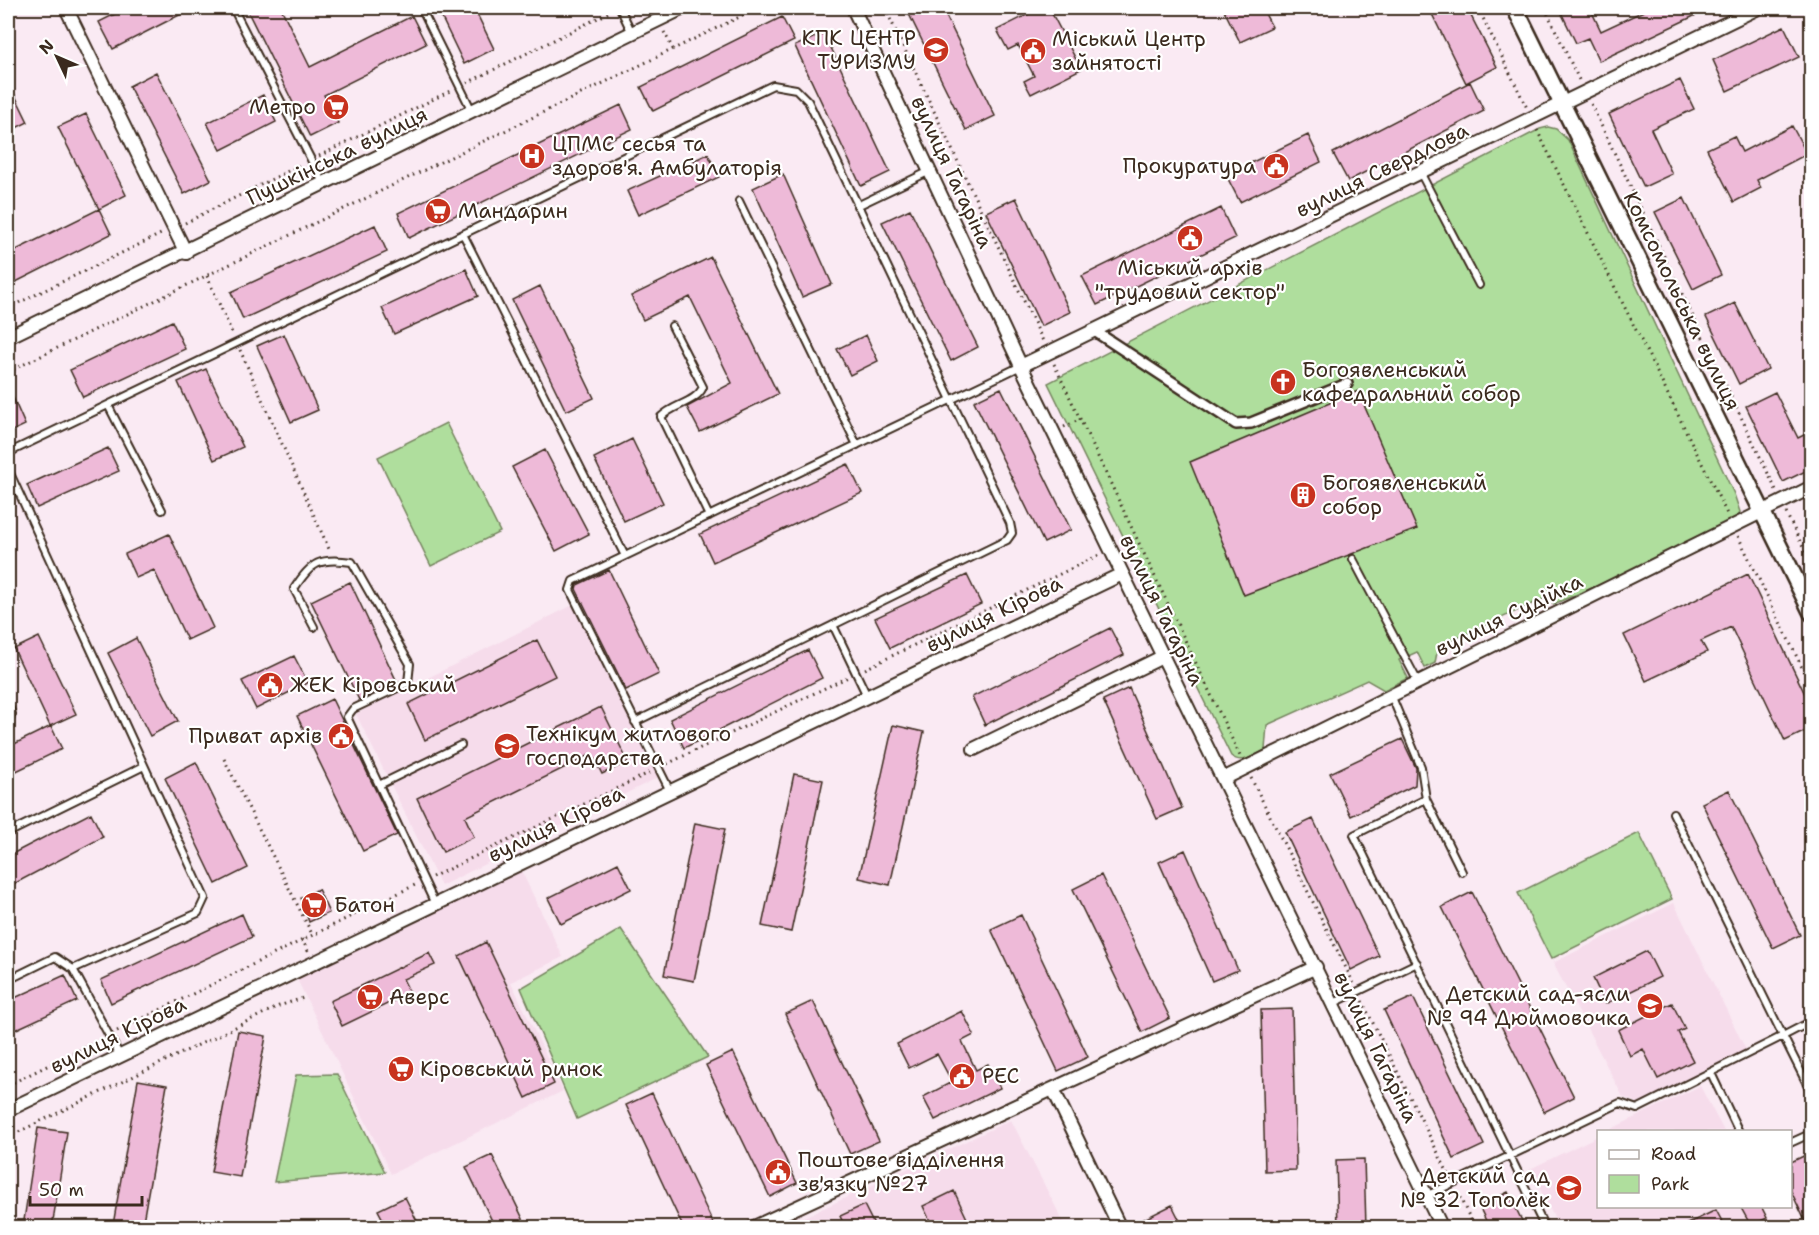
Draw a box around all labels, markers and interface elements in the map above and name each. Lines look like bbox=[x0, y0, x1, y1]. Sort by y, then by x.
place label: КПК ЦЕНТР ТУРИЗМУ bbox=[802, 24, 916, 76]
place label: Міський Центр зайнятості bbox=[1052, 25, 1206, 77]
north arrow bbox=[27, 27, 87, 87]
text: N bbox=[35, 35, 59, 59]
school or university icon: КПК ЦЕНТР ТУРИЗМУ bbox=[921, 35, 951, 65]
public building icon: Міський Центр зайнятості bbox=[1018, 36, 1048, 66]
street label: вулиця Гагаріна bbox=[904, 91, 1000, 253]
supermarket icon: Метро bbox=[321, 92, 351, 122]
place label: Метро bbox=[249, 93, 316, 121]
street label: Пушкінська вулиця bbox=[242, 100, 432, 212]
street label: вулиця Свердлова bbox=[1291, 116, 1473, 224]
place label: ЦПМС сесья та здоров'я. Амбулаторія bbox=[552, 130, 782, 182]
hospital icon: ЦПМС сесья та здоров'я. Амбулаторія bbox=[517, 141, 547, 171]
public building icon: Прокуратура bbox=[1261, 151, 1291, 181]
place label: Прокуратура bbox=[1123, 152, 1256, 180]
street label: Комсомольська вулиця bbox=[1617, 187, 1747, 415]
supermarket icon: Мандарин bbox=[423, 196, 453, 226]
place label: Мандарин bbox=[458, 197, 568, 225]
public building icon: Міський архів "трудовий сектор" bbox=[1175, 223, 1205, 253]
place label: Міський архів "трудовий сектор" bbox=[1095, 254, 1285, 306]
place label: Богоявленський кафедральний собор bbox=[1302, 356, 1521, 408]
church icon: Богоявленський кафедральний собор bbox=[1268, 367, 1298, 397]
place label: Богоявленський собор bbox=[1322, 469, 1487, 521]
building icon: Богоявленський собор bbox=[1288, 480, 1318, 510]
street label: вулиця Гагаріна bbox=[1113, 530, 1211, 690]
street label: вулиця Судійка bbox=[1431, 567, 1587, 663]
street label: вулиця Кірова bbox=[921, 569, 1067, 659]
public building icon: ЖЕК Кіровський bbox=[255, 670, 285, 700]
place label: ЖЕК Кіровський bbox=[290, 671, 456, 699]
place label: Технікум житлового господарства bbox=[526, 720, 731, 772]
public building icon: Приват архів bbox=[326, 721, 356, 751]
place label: Приват архів bbox=[189, 722, 322, 750]
school or university icon: Технікум житлового господарства bbox=[492, 731, 522, 761]
street label: вулиця Кірова bbox=[483, 779, 629, 869]
supermarket icon: Батон bbox=[299, 890, 329, 920]
place label: Батон bbox=[334, 891, 395, 919]
street label: вулиця Гагаріна bbox=[1327, 967, 1425, 1127]
place label: Детский сад-ясли № 94 Дюймовочка bbox=[1427, 980, 1630, 1032]
supermarket icon: Аверс bbox=[355, 982, 385, 1012]
place label: Аверс bbox=[389, 983, 450, 1011]
street label: вулиця Кірова bbox=[45, 990, 191, 1080]
school or university icon: Детский сад-ясли № 94 Дюймовочка bbox=[1635, 991, 1665, 1021]
supermarket icon: Кіровський ринок bbox=[386, 1054, 416, 1084]
place label: Кіровський ринок bbox=[420, 1055, 603, 1083]
public building icon: РЕС bbox=[947, 1061, 977, 1091]
place label: РЕС bbox=[982, 1062, 1019, 1090]
legend bbox=[1597, 1130, 1792, 1208]
text: Road bbox=[1651, 1142, 1696, 1166]
place label: Поштове відділення зв'язку №27 bbox=[798, 1146, 1004, 1198]
public building icon: Поштове відділення зв'язку №27 bbox=[763, 1157, 793, 1187]
place label: Детский сад № 32 Тополёк bbox=[1400, 1162, 1550, 1214]
scale bar bbox=[30, 1169, 142, 1207]
text: Park bbox=[1651, 1172, 1690, 1196]
school or university icon: Детский сад № 32 Тополёк bbox=[1554, 1173, 1584, 1203]
text: 50 m bbox=[39, 1178, 84, 1202]

